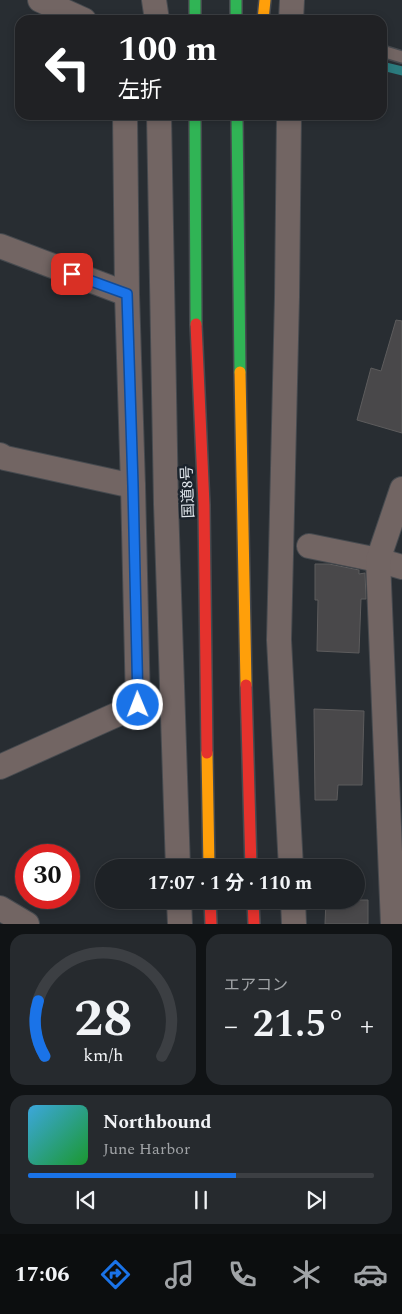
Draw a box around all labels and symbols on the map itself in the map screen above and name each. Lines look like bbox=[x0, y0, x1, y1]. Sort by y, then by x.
pin bbox=[51, 253, 93, 295]
street label: 国道8号 bbox=[176, 465, 200, 519]
position arrow bbox=[111, 678, 163, 730]
speed limit sign: 30 bbox=[15, 844, 80, 909]

